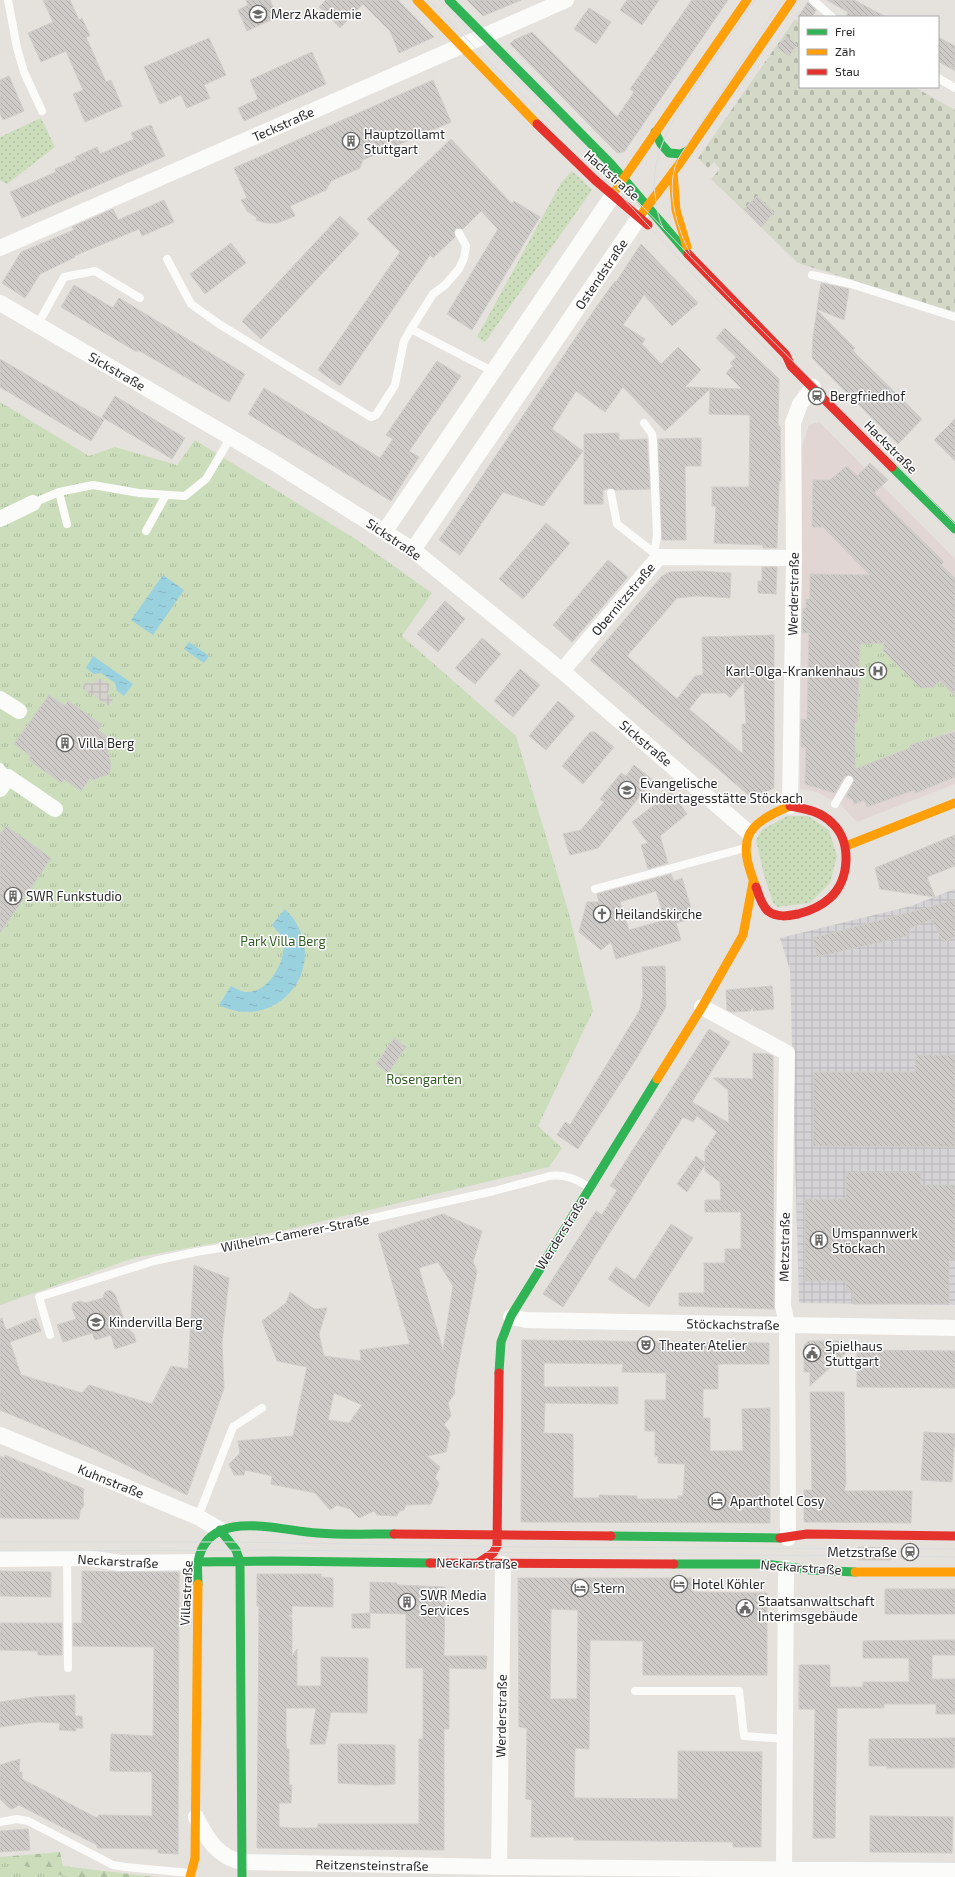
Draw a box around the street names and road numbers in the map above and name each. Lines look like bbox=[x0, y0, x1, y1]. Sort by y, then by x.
street label: Teckstraße bbox=[250, 103, 316, 145]
street label: Hackstraße bbox=[581, 147, 643, 204]
street label: Ostendstraße bbox=[571, 236, 631, 312]
street label: Sickstraße bbox=[86, 348, 148, 394]
street label: Hackstraße bbox=[861, 417, 921, 477]
street label: Sickstraße bbox=[363, 515, 425, 563]
street label: Werderstraße bbox=[784, 552, 802, 636]
street label: Obernitzstraße bbox=[588, 559, 658, 639]
street label: Sickstraße bbox=[617, 717, 675, 769]
street label: Werderstraße bbox=[532, 1193, 590, 1273]
street label: Wilhelm-Camerer-Straße bbox=[220, 1211, 370, 1255]
street label: Metzstraße bbox=[775, 1212, 793, 1282]
street label: Stöckachstraße bbox=[686, 1315, 780, 1333]
street label: Kuhnstraße bbox=[76, 1461, 146, 1501]
street label: Neckarstraße bbox=[77, 1551, 159, 1571]
street label: Neckarstraße bbox=[436, 1554, 518, 1572]
street label: Neckarstraße bbox=[760, 1556, 842, 1578]
street label: Villastraße bbox=[176, 1560, 196, 1626]
street label: Werderstraße bbox=[492, 1674, 510, 1758]
street label: Reitzensteinstraße bbox=[315, 1856, 429, 1874]

